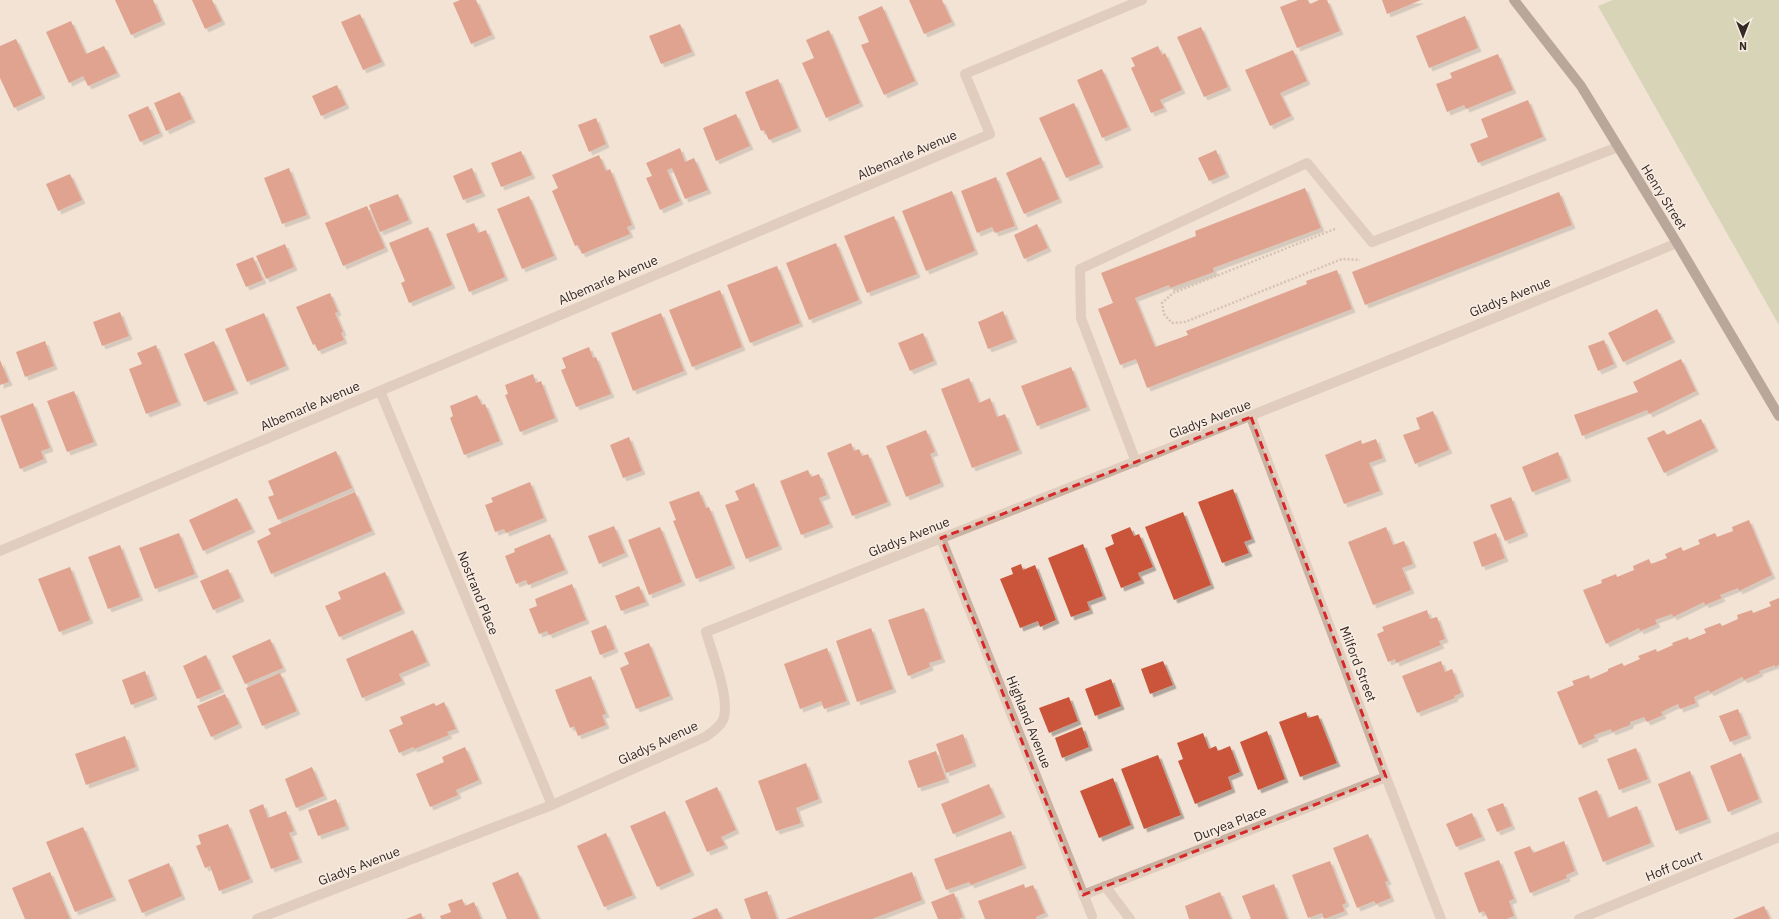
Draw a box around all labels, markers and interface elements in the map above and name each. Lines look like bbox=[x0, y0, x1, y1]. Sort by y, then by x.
north arrow bbox=[1723, 16, 1763, 56]
text: N bbox=[1739, 39, 1747, 53]
street label: Albemarle Avenue bbox=[855, 126, 959, 184]
street label: Henry Street bbox=[1637, 161, 1691, 233]
street label: Albemarle Avenue bbox=[556, 251, 660, 309]
street label: Gladys Avenue bbox=[1467, 273, 1553, 321]
street label: Albemarle Avenue bbox=[258, 377, 362, 435]
street label: Gladys Avenue bbox=[1167, 396, 1253, 442]
street label: Gladys Avenue bbox=[866, 513, 952, 561]
street label: Nostrand Place bbox=[453, 549, 503, 637]
street label: Milford Street bbox=[1336, 624, 1380, 704]
street label: Highland Avenue bbox=[1003, 673, 1055, 771]
street label: Gladys Avenue bbox=[615, 717, 701, 769]
street label: Duryea Place bbox=[1191, 802, 1269, 846]
street label: Gladys Avenue bbox=[316, 843, 402, 889]
street label: Hoff Court bbox=[1643, 847, 1705, 885]

